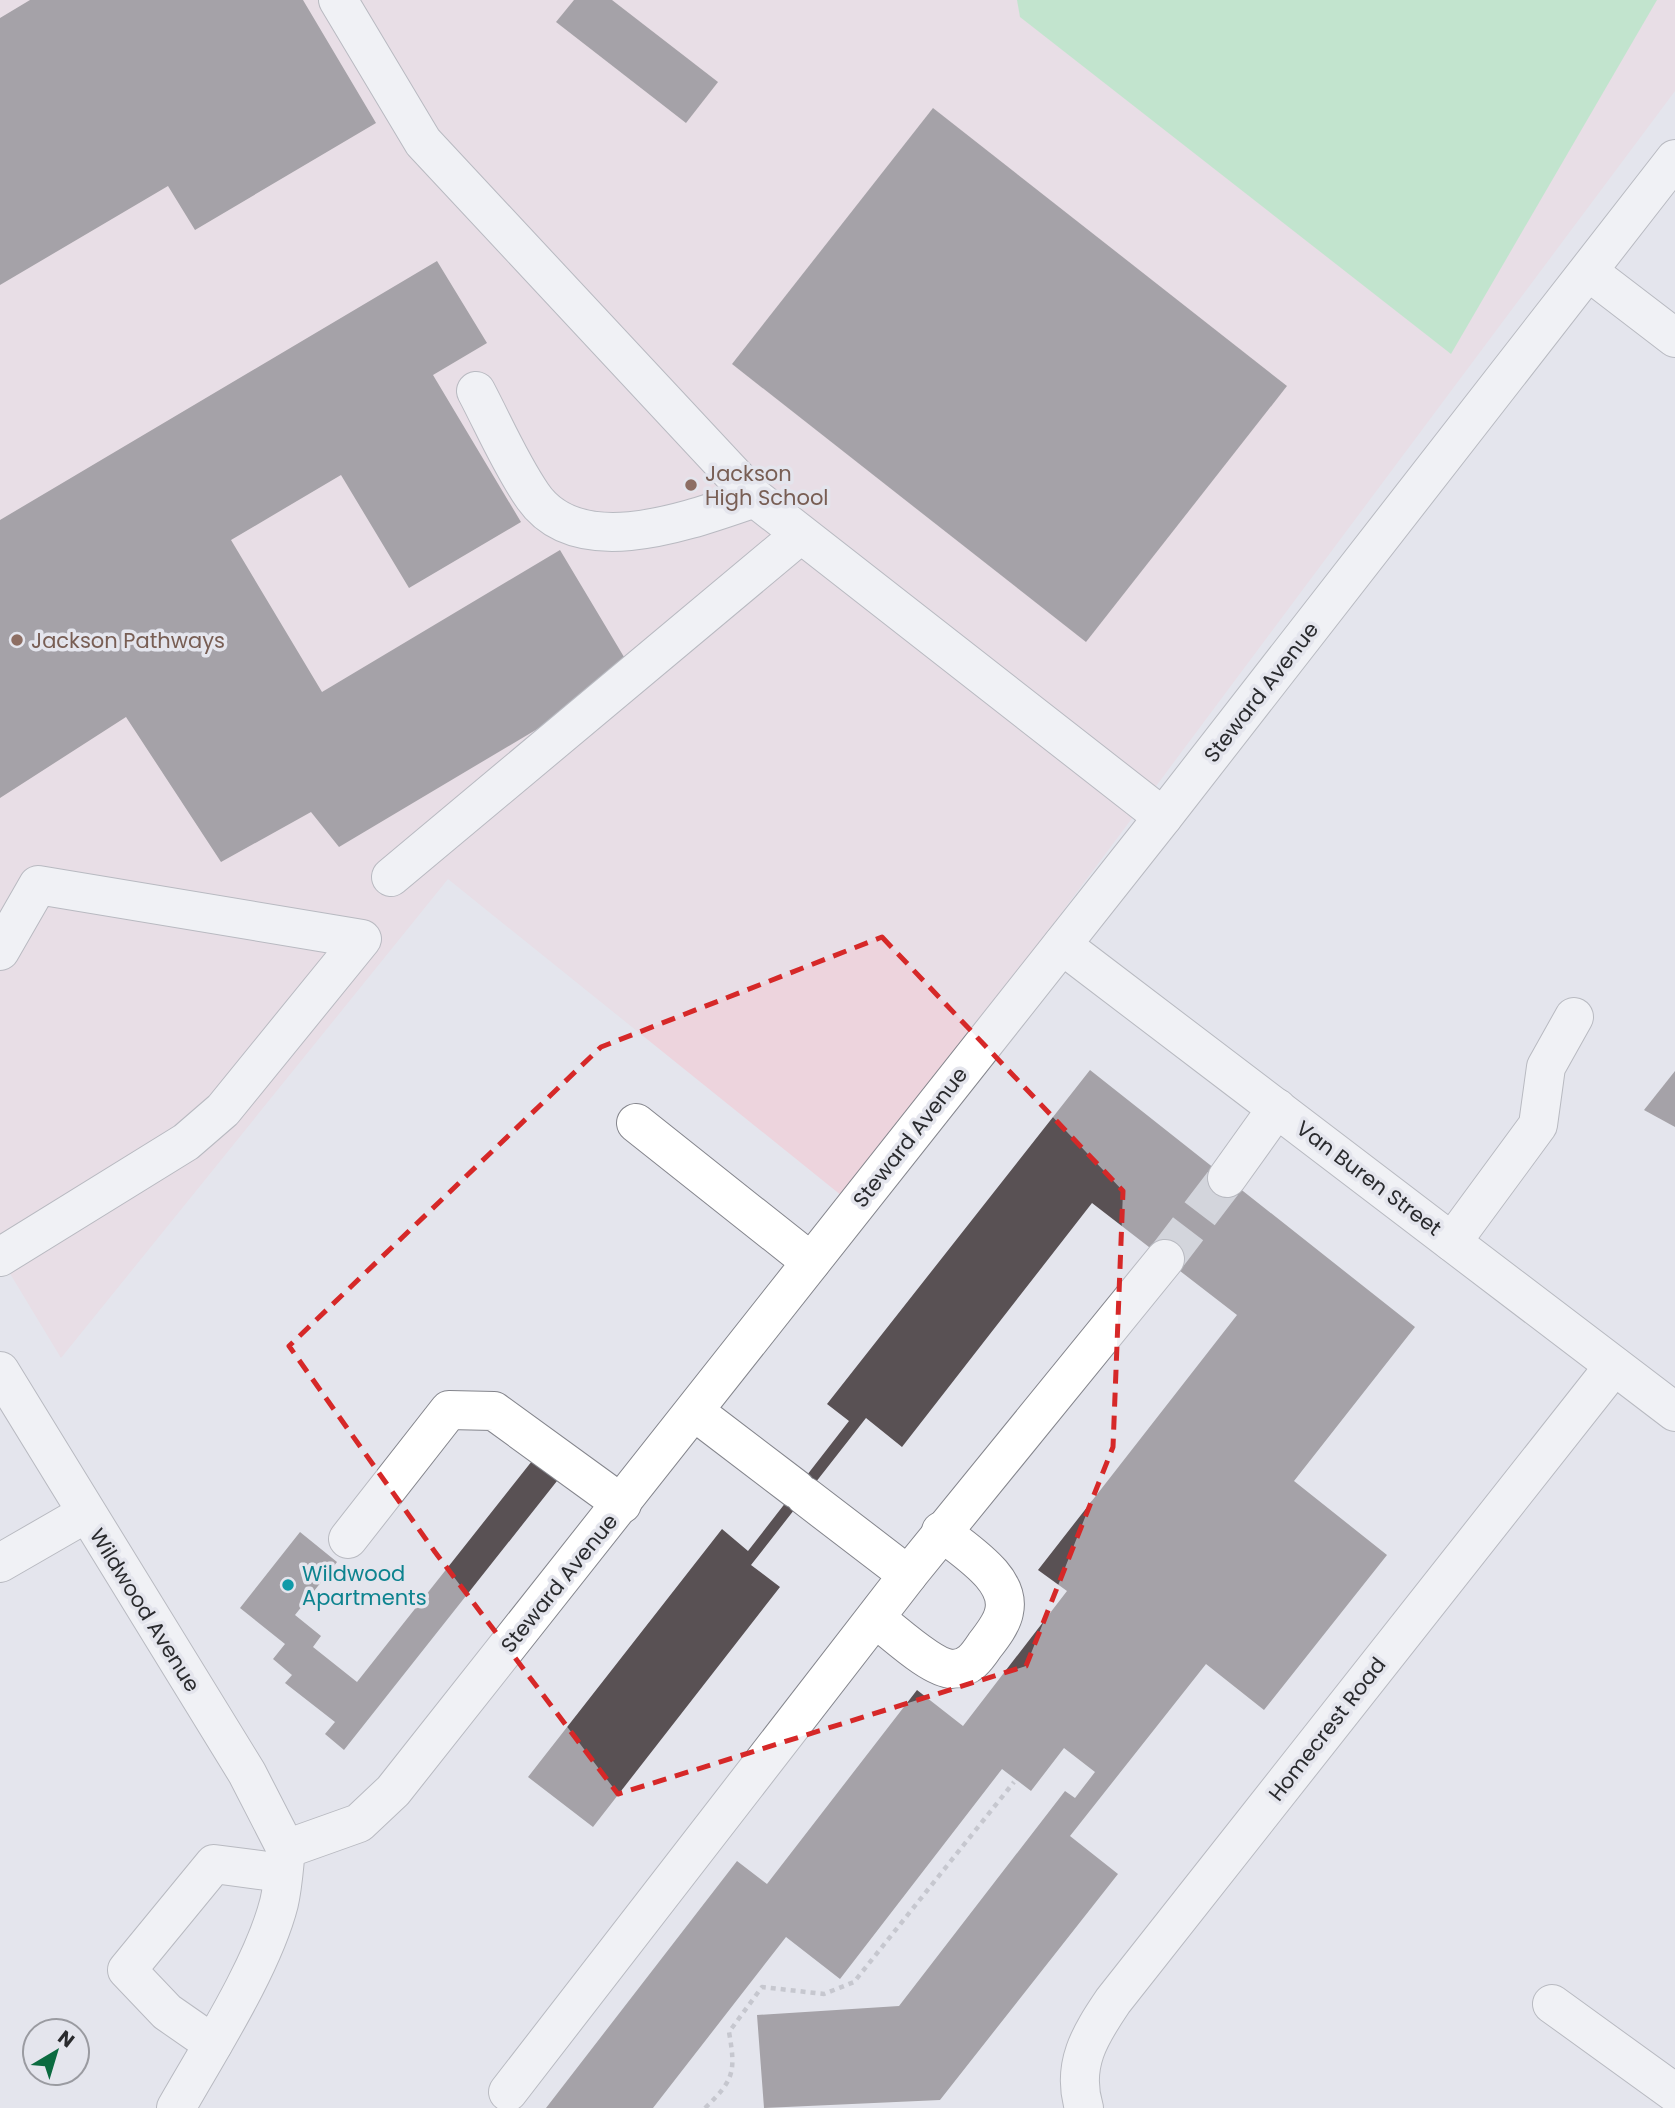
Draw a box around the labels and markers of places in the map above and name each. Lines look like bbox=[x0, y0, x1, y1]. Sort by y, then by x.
place label: Jackson High School bbox=[705, 459, 829, 512]
marker: Jackson High School bbox=[683, 477, 699, 493]
place label: Jackson Pathways bbox=[31, 626, 225, 655]
marker: Jackson Pathways bbox=[9, 632, 25, 648]
place label: Wildwood Apartments bbox=[302, 1559, 427, 1612]
marker: Wildwood Apartments bbox=[280, 1577, 296, 1593]

